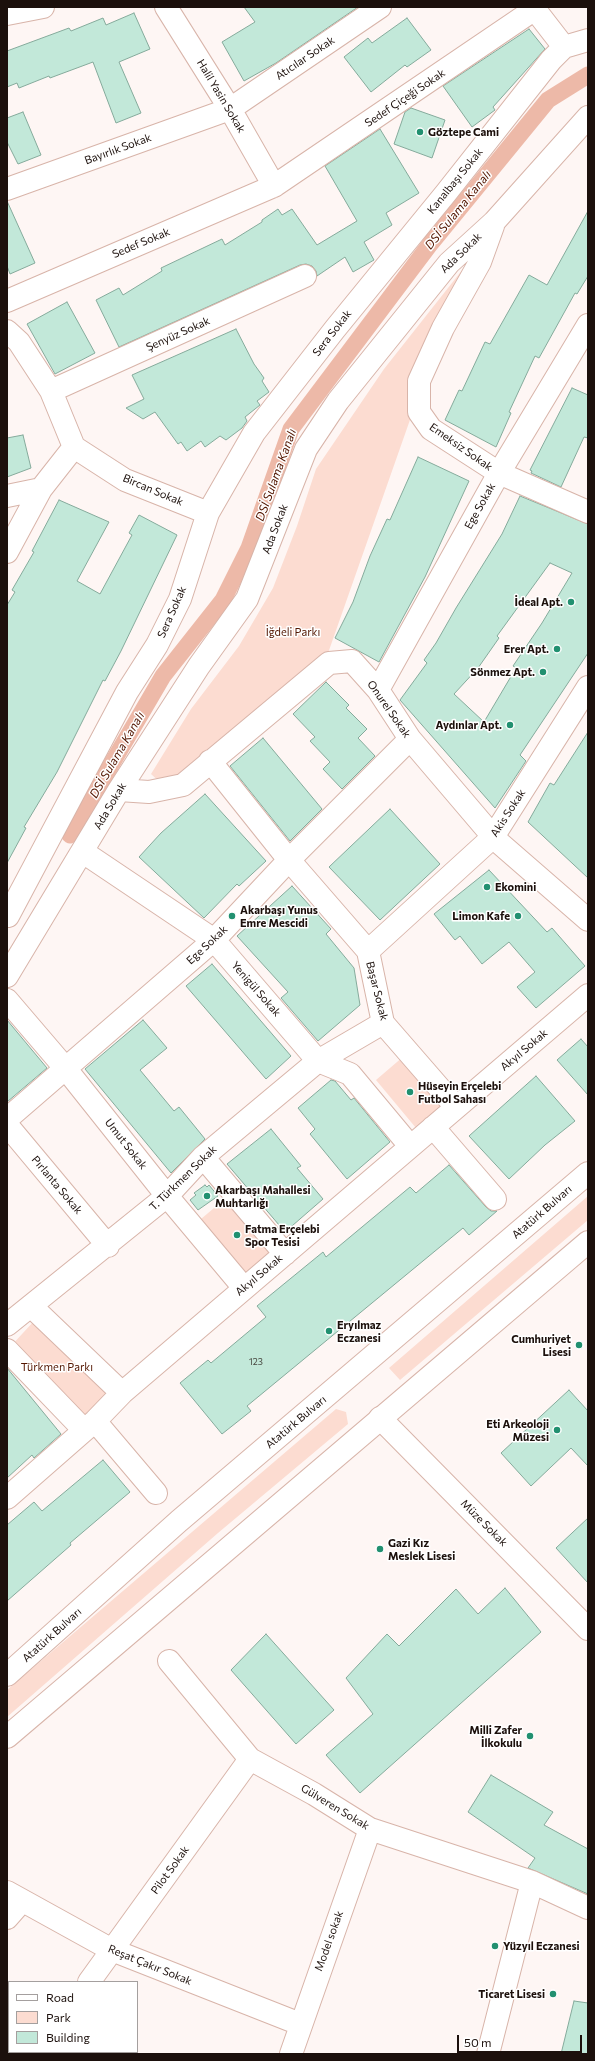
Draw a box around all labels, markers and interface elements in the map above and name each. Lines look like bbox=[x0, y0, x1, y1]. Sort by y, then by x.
street label: Atıcılar Sokak bbox=[273, 33, 337, 83]
street label: Halil Yasin Sokak bbox=[194, 57, 248, 135]
street label: Sedef Çiçeği Sokak bbox=[362, 66, 448, 130]
place label: Göztepe Cami bbox=[428, 125, 499, 139]
marker: Göztepe Cami bbox=[415, 127, 425, 137]
street label: Bayırlık Sokak bbox=[83, 131, 153, 167]
street label: Kanalbaşı Sokak bbox=[424, 145, 486, 217]
water label: DSİ Sulama Kanalı bbox=[422, 168, 494, 252]
street label: Sedef Sokak bbox=[110, 225, 172, 261]
street label: Ada Sokak bbox=[438, 230, 484, 276]
street label: Sera Sokak bbox=[310, 307, 354, 359]
street label: Şenyüz Sokak bbox=[144, 314, 212, 354]
street label: Emeksiz Sokak bbox=[427, 420, 495, 474]
water label: DSİ Sulama Kanalı bbox=[253, 427, 299, 523]
street label: Bircan Sokak bbox=[121, 471, 185, 509]
street label: Ege Sokak bbox=[462, 481, 498, 531]
street label: Ada Sokak bbox=[259, 502, 291, 556]
street label: Sera Sokak bbox=[155, 584, 189, 640]
place label: İdeal Apt. bbox=[514, 595, 563, 609]
marker: İdeal Apt. bbox=[566, 597, 576, 607]
park label: İğdeli Parkı bbox=[266, 625, 320, 639]
place label: Erer Apt. bbox=[504, 642, 549, 656]
marker: Erer Apt. bbox=[552, 644, 562, 654]
place label: Sönmez Apt. bbox=[470, 665, 535, 679]
marker: Sönmez Apt. bbox=[538, 667, 548, 677]
street label: Onurel Sokak bbox=[364, 678, 414, 740]
water label: DSİ Sulama Kanalı bbox=[86, 709, 148, 801]
place label: Aydınlar Apt. bbox=[436, 718, 502, 732]
marker: Aydınlar Apt. bbox=[505, 720, 515, 730]
street label: Ada Sokak bbox=[91, 780, 129, 832]
street label: Akis Sokak bbox=[488, 787, 528, 839]
place label: Ekomini bbox=[495, 880, 536, 894]
marker: Ekomini bbox=[482, 882, 492, 892]
place label: Akarbaşı Yunus Emre Mescidi bbox=[240, 903, 318, 929]
place label: Limon Kafe bbox=[452, 909, 510, 923]
marker: Akarbaşı Yunus Emre Mescidi bbox=[227, 911, 237, 921]
marker: Limon Kafe bbox=[513, 911, 523, 921]
street label: Ege Sokak bbox=[184, 923, 230, 967]
street label: Yenigül Sokak bbox=[228, 959, 284, 1019]
street label: Başar Sokak bbox=[363, 960, 391, 1022]
street label: Akyıl Sokak bbox=[498, 1026, 550, 1074]
place label: Hüseyin Erçelebi Futbol Sahası bbox=[418, 1079, 501, 1105]
marker: Hüseyin Erçelebi Futbol Sahası bbox=[405, 1087, 415, 1097]
street label: Umut Sokak bbox=[102, 1116, 150, 1172]
street label: T. Türkmen Sokak bbox=[147, 1143, 219, 1213]
street label: Pırlanta Sokak bbox=[29, 1153, 85, 1217]
street label: Atatürk Bulvarı bbox=[509, 1182, 575, 1242]
place label: Akarbaşı Mahallesi Muhtarlığı bbox=[215, 1183, 311, 1209]
marker: Akarbaşı Mahallesi Muhtarlığı bbox=[202, 1191, 212, 1201]
place label: Fatma Erçelebi Spor Tesisi bbox=[245, 1222, 319, 1248]
marker: Fatma Erçelebi Spor Tesisi bbox=[232, 1230, 242, 1240]
street label: Akyıl Sokak bbox=[233, 1251, 285, 1299]
place label: Eryılmaz Eczanesi bbox=[337, 1318, 381, 1344]
marker: Eryılmaz Eczanesi bbox=[324, 1326, 334, 1336]
place label: Cumhuriyet Lisesi bbox=[511, 1332, 571, 1358]
marker: Cumhuriyet Lisesi bbox=[574, 1340, 584, 1350]
house number: 123 bbox=[249, 1357, 263, 1367]
park label: Türkmen Parkı bbox=[21, 1360, 93, 1374]
street label: Atatürk Bulvarı bbox=[263, 1393, 329, 1451]
place label: Eti Arkeoloji Müzesi bbox=[486, 1417, 549, 1443]
marker: Eti Arkeoloji Müzesi bbox=[552, 1425, 562, 1435]
street label: Müze Sokak bbox=[458, 1497, 510, 1549]
place label: Gazi Kız Meslek Lisesi bbox=[388, 1536, 455, 1562]
marker: Gazi Kız Meslek Lisesi bbox=[375, 1544, 385, 1554]
street label: Atatürk Bulvarı bbox=[20, 1605, 84, 1665]
place label: Milli Zafer İlkokulu bbox=[469, 1723, 522, 1749]
marker: Milli Zafer İlkokulu bbox=[525, 1731, 535, 1741]
street label: Gülveren Sokak bbox=[298, 1781, 372, 1833]
street label: Pilot Sokak bbox=[148, 1843, 192, 1897]
street label: Model sokak bbox=[312, 1909, 346, 1973]
place label: Yüzyıl Eczanesi bbox=[503, 1939, 580, 1953]
marker: Yüzyıl Eczanesi bbox=[490, 1941, 500, 1951]
street label: Reşat Çakır Sokak bbox=[106, 1942, 194, 1988]
legend bbox=[8, 1981, 138, 2053]
place label: Ticaret Lisesi bbox=[478, 1987, 545, 2001]
marker: Ticaret Lisesi bbox=[548, 1989, 558, 1999]
text: Road bbox=[46, 1990, 74, 2004]
text: Park bbox=[46, 2010, 71, 2024]
scale bar bbox=[459, 2027, 584, 2053]
text: Building bbox=[46, 2030, 90, 2044]
text: 50 m bbox=[464, 2035, 492, 2049]

